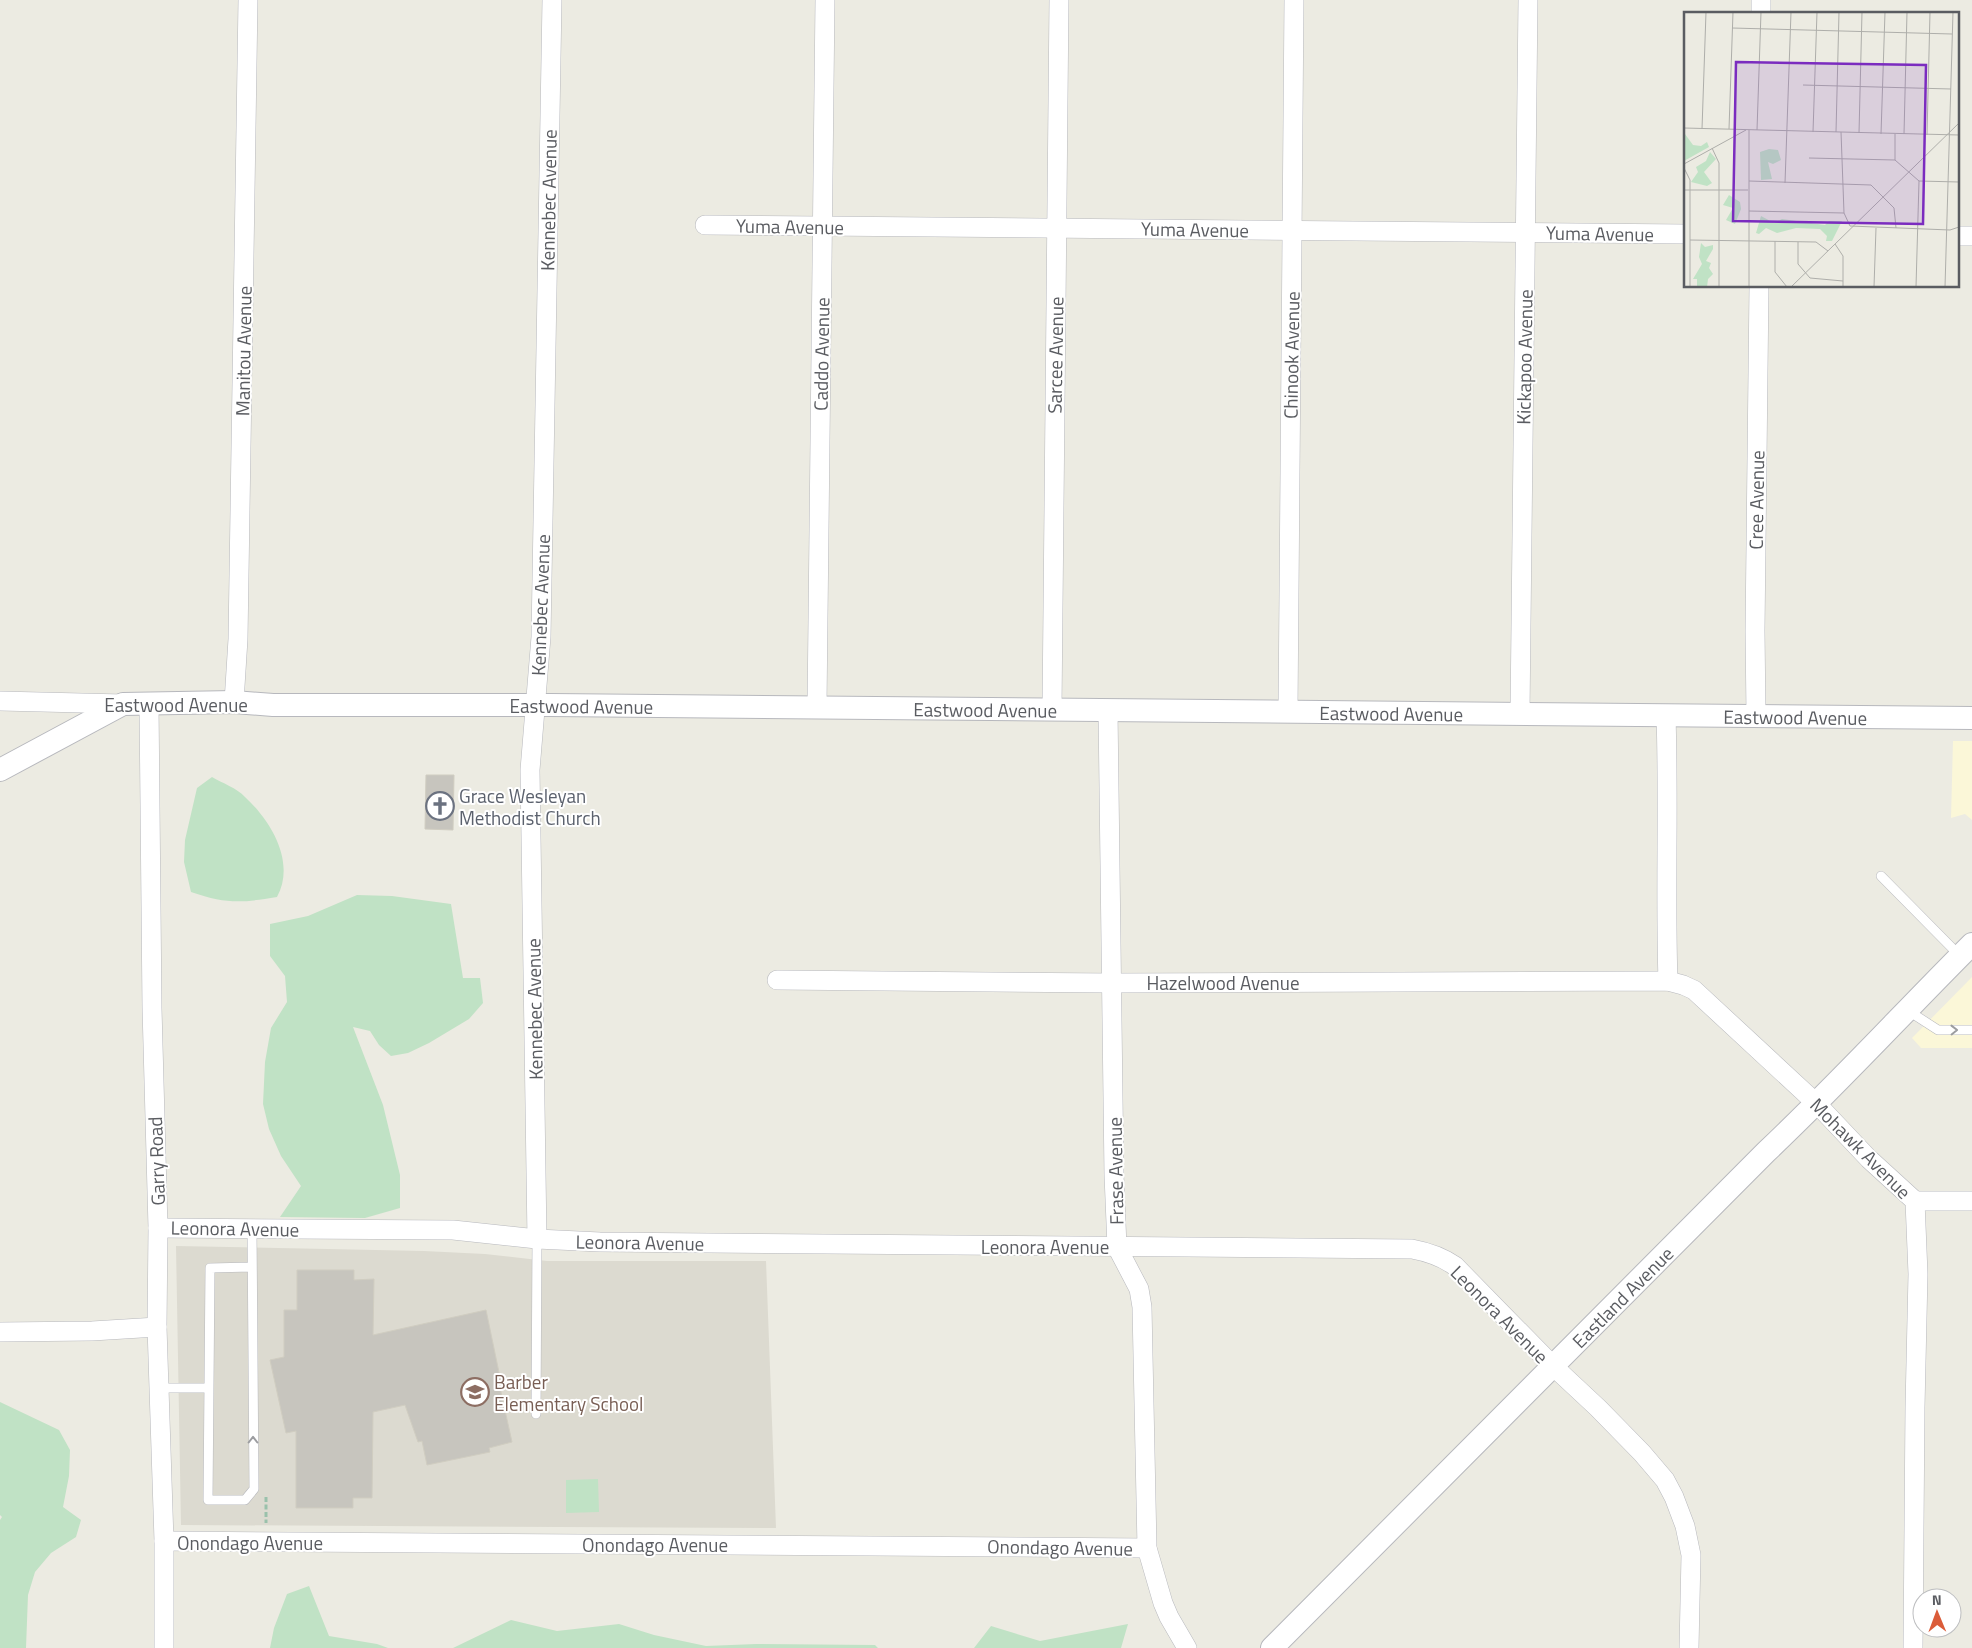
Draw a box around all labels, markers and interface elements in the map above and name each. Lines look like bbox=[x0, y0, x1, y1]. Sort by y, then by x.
inset map bbox=[1684, 12, 1960, 288]
street label: Kennebec Avenue bbox=[532, 129, 564, 271]
street label: Yuma Avenue bbox=[736, 211, 844, 241]
street label: Yuma Avenue bbox=[1141, 214, 1249, 244]
street label: Yuma Avenue bbox=[1546, 218, 1654, 248]
street label: Manitou Avenue bbox=[227, 286, 259, 416]
street label: Kickapoo Avenue bbox=[1508, 289, 1540, 425]
street label: Chinook Avenue bbox=[1275, 291, 1307, 419]
street label: Sarcee Avenue bbox=[1039, 296, 1071, 414]
street label: Caddo Avenue bbox=[806, 297, 836, 411]
street label: Cree Avenue bbox=[1741, 450, 1771, 550]
street label: Kennebec Avenue bbox=[523, 534, 557, 676]
street label: Eastwood Avenue bbox=[104, 690, 248, 719]
street label: Eastwood Avenue bbox=[509, 690, 653, 720]
street label: Eastwood Avenue bbox=[913, 694, 1057, 724]
street label: Eastwood Avenue bbox=[1319, 698, 1463, 728]
street label: Eastwood Avenue bbox=[1723, 701, 1867, 732]
place label: Grace Wesleyan Methodist Church bbox=[459, 781, 601, 832]
church icon: Grace Wesleyan Methodist Church bbox=[425, 791, 455, 821]
street label: Kennebec Avenue bbox=[518, 938, 550, 1080]
street label: Hazelwood Avenue bbox=[1146, 968, 1300, 997]
one-way arrow bbox=[1950, 1025, 1958, 1035]
street label: Mohawk Avenue bbox=[1804, 1091, 1918, 1205]
street label: Garry Road bbox=[140, 1116, 172, 1206]
street label: Frase Avenue bbox=[1100, 1117, 1130, 1225]
street label: Leonora Avenue bbox=[170, 1212, 300, 1244]
street label: Leonora Avenue bbox=[575, 1226, 705, 1258]
street label: Leonora Avenue bbox=[981, 1232, 1109, 1261]
street label: Eastland Avenue bbox=[1565, 1239, 1679, 1354]
street label: Leonora Avenue bbox=[1444, 1258, 1556, 1370]
place label: Barber Elementary School bbox=[494, 1367, 643, 1418]
school or university icon: Barber Elementary School bbox=[460, 1377, 490, 1407]
one-way arrow bbox=[248, 1436, 258, 1444]
street label: Onondago Avenue bbox=[177, 1528, 323, 1557]
street label: Onondago Avenue bbox=[582, 1530, 728, 1559]
street label: Onondago Avenue bbox=[987, 1531, 1133, 1563]
north arrow bbox=[1912, 1588, 1962, 1638]
text: N bbox=[1932, 1589, 1942, 1610]

